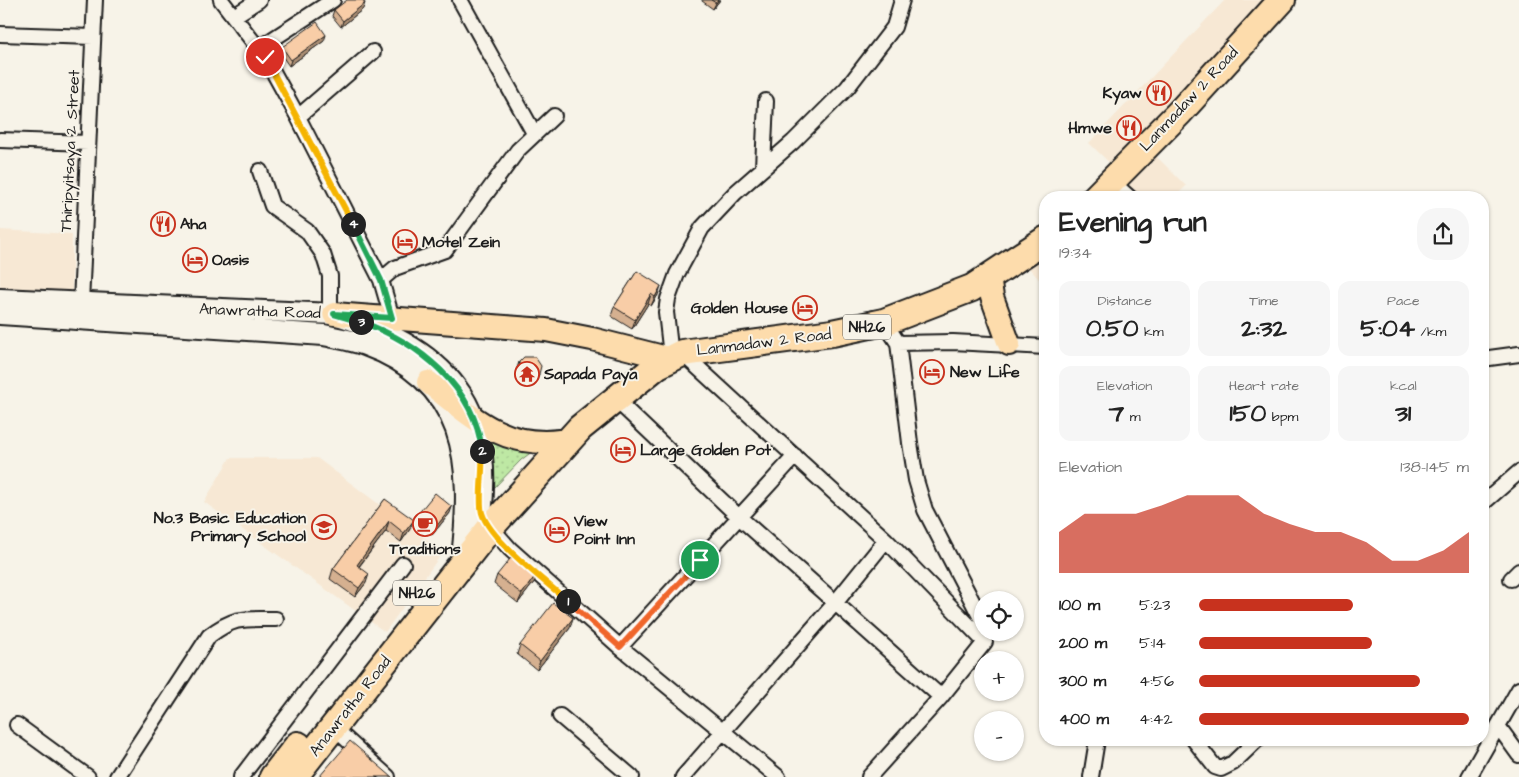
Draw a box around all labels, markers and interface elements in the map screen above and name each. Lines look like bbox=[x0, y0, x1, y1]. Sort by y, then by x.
pin bbox=[244, 36, 286, 78]
street label: Lanmadaw 2 Road bbox=[1135, 42, 1243, 156]
icon: check bbox=[251, 43, 279, 71]
street label: Thiripyitsaya 2 Street bbox=[55, 69, 86, 233]
restaurant icon: Kyaw bbox=[1146, 80, 1172, 106]
place label: Kyaw bbox=[1102, 82, 1142, 105]
restaurant icon: Hmwe bbox=[1116, 115, 1142, 141]
place label: Hmwe bbox=[1068, 117, 1112, 139]
text: Evening run bbox=[1059, 203, 1207, 242]
button: share bbox=[1417, 208, 1469, 260]
restaurant icon: Aha bbox=[150, 211, 176, 237]
pin: 4 bbox=[340, 212, 366, 236]
place label: Aha bbox=[180, 213, 207, 235]
text: 4 bbox=[349, 214, 358, 234]
hotel icon: Motel Zein bbox=[392, 229, 418, 255]
place label: Motel Zein bbox=[422, 231, 500, 253]
text: 19:34 bbox=[1059, 242, 1092, 264]
hotel icon: Oasis bbox=[182, 247, 208, 273]
place label: Oasis bbox=[212, 249, 249, 271]
text: Distance bbox=[1097, 291, 1152, 311]
text: Time bbox=[1249, 291, 1279, 311]
text: Pace bbox=[1387, 291, 1420, 311]
hotel icon: Golden House bbox=[792, 295, 818, 321]
place label: Golden House bbox=[691, 297, 788, 319]
street label: Anawratha Road bbox=[199, 298, 321, 324]
pin: 3 bbox=[348, 310, 374, 334]
text: 0.50 bbox=[1086, 311, 1138, 346]
text: 2:32 bbox=[1241, 311, 1287, 346]
text: 5:04 bbox=[1360, 311, 1415, 346]
text: 3 bbox=[358, 312, 365, 332]
road number: NH26 bbox=[843, 314, 891, 340]
text: km bbox=[1138, 322, 1164, 342]
text: /km bbox=[1415, 322, 1446, 342]
street label: Lanmadaw 2 Road bbox=[695, 323, 833, 361]
hotel icon: New Life bbox=[919, 359, 945, 385]
temple icon: Sapada Paya bbox=[514, 361, 540, 387]
place label: New Life bbox=[950, 361, 1020, 383]
place label: Sapada Paya bbox=[543, 363, 638, 386]
text: Elevation bbox=[1097, 376, 1152, 396]
text: Heart rate bbox=[1229, 376, 1299, 396]
text: kcal bbox=[1390, 376, 1417, 396]
text: 7 bbox=[1109, 396, 1124, 431]
text: 150 bbox=[1230, 396, 1266, 431]
text: 31 bbox=[1395, 396, 1411, 431]
text: m bbox=[1124, 407, 1141, 427]
text: bpm bbox=[1266, 407, 1298, 427]
hotel icon: Large Golden Pot bbox=[610, 437, 636, 463]
pin: 2 bbox=[470, 438, 494, 464]
place label: Large Golden Pot bbox=[640, 439, 771, 463]
text: 2 bbox=[478, 441, 487, 461]
text: Elevation bbox=[1059, 456, 1122, 478]
text: 138–145 m bbox=[1400, 456, 1469, 478]
place label: No.3 Basic Education Primary School bbox=[154, 507, 306, 548]
place label: View Point Inn bbox=[573, 510, 635, 550]
cafe icon: Traditions bbox=[412, 511, 438, 537]
school or university icon: No.3 Basic Education Primary School bbox=[311, 514, 337, 540]
hotel icon: View Point Inn bbox=[544, 517, 570, 543]
place label: Traditions bbox=[388, 538, 461, 560]
pin bbox=[679, 539, 721, 581]
icon: arrive bbox=[686, 546, 714, 574]
road number: NH26 bbox=[393, 580, 441, 606]
pin: 1 bbox=[556, 588, 580, 614]
text: 1 bbox=[568, 591, 569, 611]
map controls bbox=[974, 591, 1024, 761]
button: locate bbox=[974, 591, 1024, 641]
text: 100 m bbox=[1059, 594, 1100, 616]
text: 5:23 bbox=[1139, 594, 1170, 616]
text: 200 m bbox=[1059, 632, 1107, 654]
text: 5:14 bbox=[1139, 632, 1166, 654]
street label: Anawratha Road bbox=[304, 651, 396, 761]
button: + bbox=[974, 651, 1024, 701]
text: 300 m bbox=[1059, 670, 1106, 692]
text: 4:56 bbox=[1139, 670, 1174, 692]
text: 400 m bbox=[1059, 708, 1109, 730]
text: 4:42 bbox=[1139, 708, 1173, 730]
button: − bbox=[974, 711, 1024, 761]

